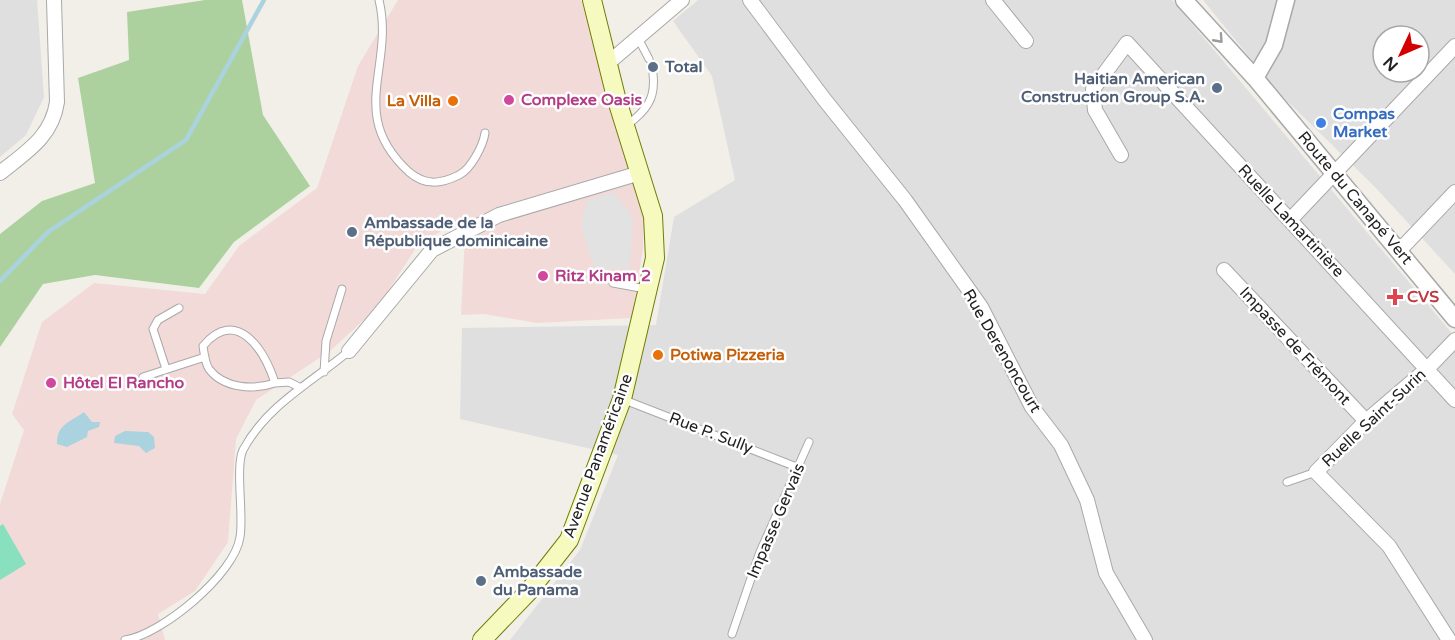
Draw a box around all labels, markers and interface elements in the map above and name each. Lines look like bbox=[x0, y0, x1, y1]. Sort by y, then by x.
north arrow bbox=[1371, 24, 1431, 84]
one-way arrow bbox=[1212, 32, 1223, 43]
text: N bbox=[1379, 52, 1403, 75]
place label: Total bbox=[664, 57, 702, 77]
marker: Total bbox=[646, 60, 660, 74]
place label: Haitian American Construction Group S.A. bbox=[1021, 69, 1205, 107]
marker: Haitian American Construction Group S.A. bbox=[1210, 81, 1224, 95]
place label: Complexe Oasis bbox=[521, 90, 642, 110]
place label: La Villa bbox=[387, 91, 441, 111]
marker: Complexe Oasis bbox=[502, 93, 516, 107]
marker: La Villa bbox=[446, 94, 460, 108]
place label: Compas Market bbox=[1333, 104, 1395, 142]
marker: Compas Market bbox=[1314, 116, 1328, 130]
street label: Route du Canapé Vert bbox=[1293, 127, 1417, 269]
street label: Ruelle Lamartinière bbox=[1233, 160, 1349, 282]
place label: Ambassade de la République dominicaine bbox=[364, 213, 548, 251]
marker: Ambassade de la République dominicaine bbox=[345, 225, 359, 239]
place label: Ritz Kinam 2 bbox=[555, 266, 651, 286]
marker: Ritz Kinam 2 bbox=[536, 269, 550, 283]
street label: Impasse de Frémont bbox=[1235, 283, 1355, 409]
street label: Rue Derenoncourt bbox=[958, 286, 1046, 416]
place label: CVS bbox=[1407, 287, 1439, 307]
marker: CVS bbox=[1388, 290, 1402, 304]
place label: Potiwa Pizzeria bbox=[670, 345, 785, 365]
marker: Potiwa Pizzeria bbox=[651, 348, 665, 362]
street label: Ruelle Saint-Surin bbox=[1318, 365, 1430, 471]
street label: Avenue Panaméricaine bbox=[559, 371, 637, 541]
place label: Hôtel El Rancho bbox=[63, 373, 184, 393]
marker: Hôtel El Rancho bbox=[44, 376, 58, 390]
street label: Rue P. Sully bbox=[666, 408, 756, 458]
street label: Impasse Gervais bbox=[743, 460, 809, 582]
place label: Ambassade du Panama bbox=[493, 562, 582, 600]
marker: Ambassade du Panama bbox=[474, 574, 488, 588]

